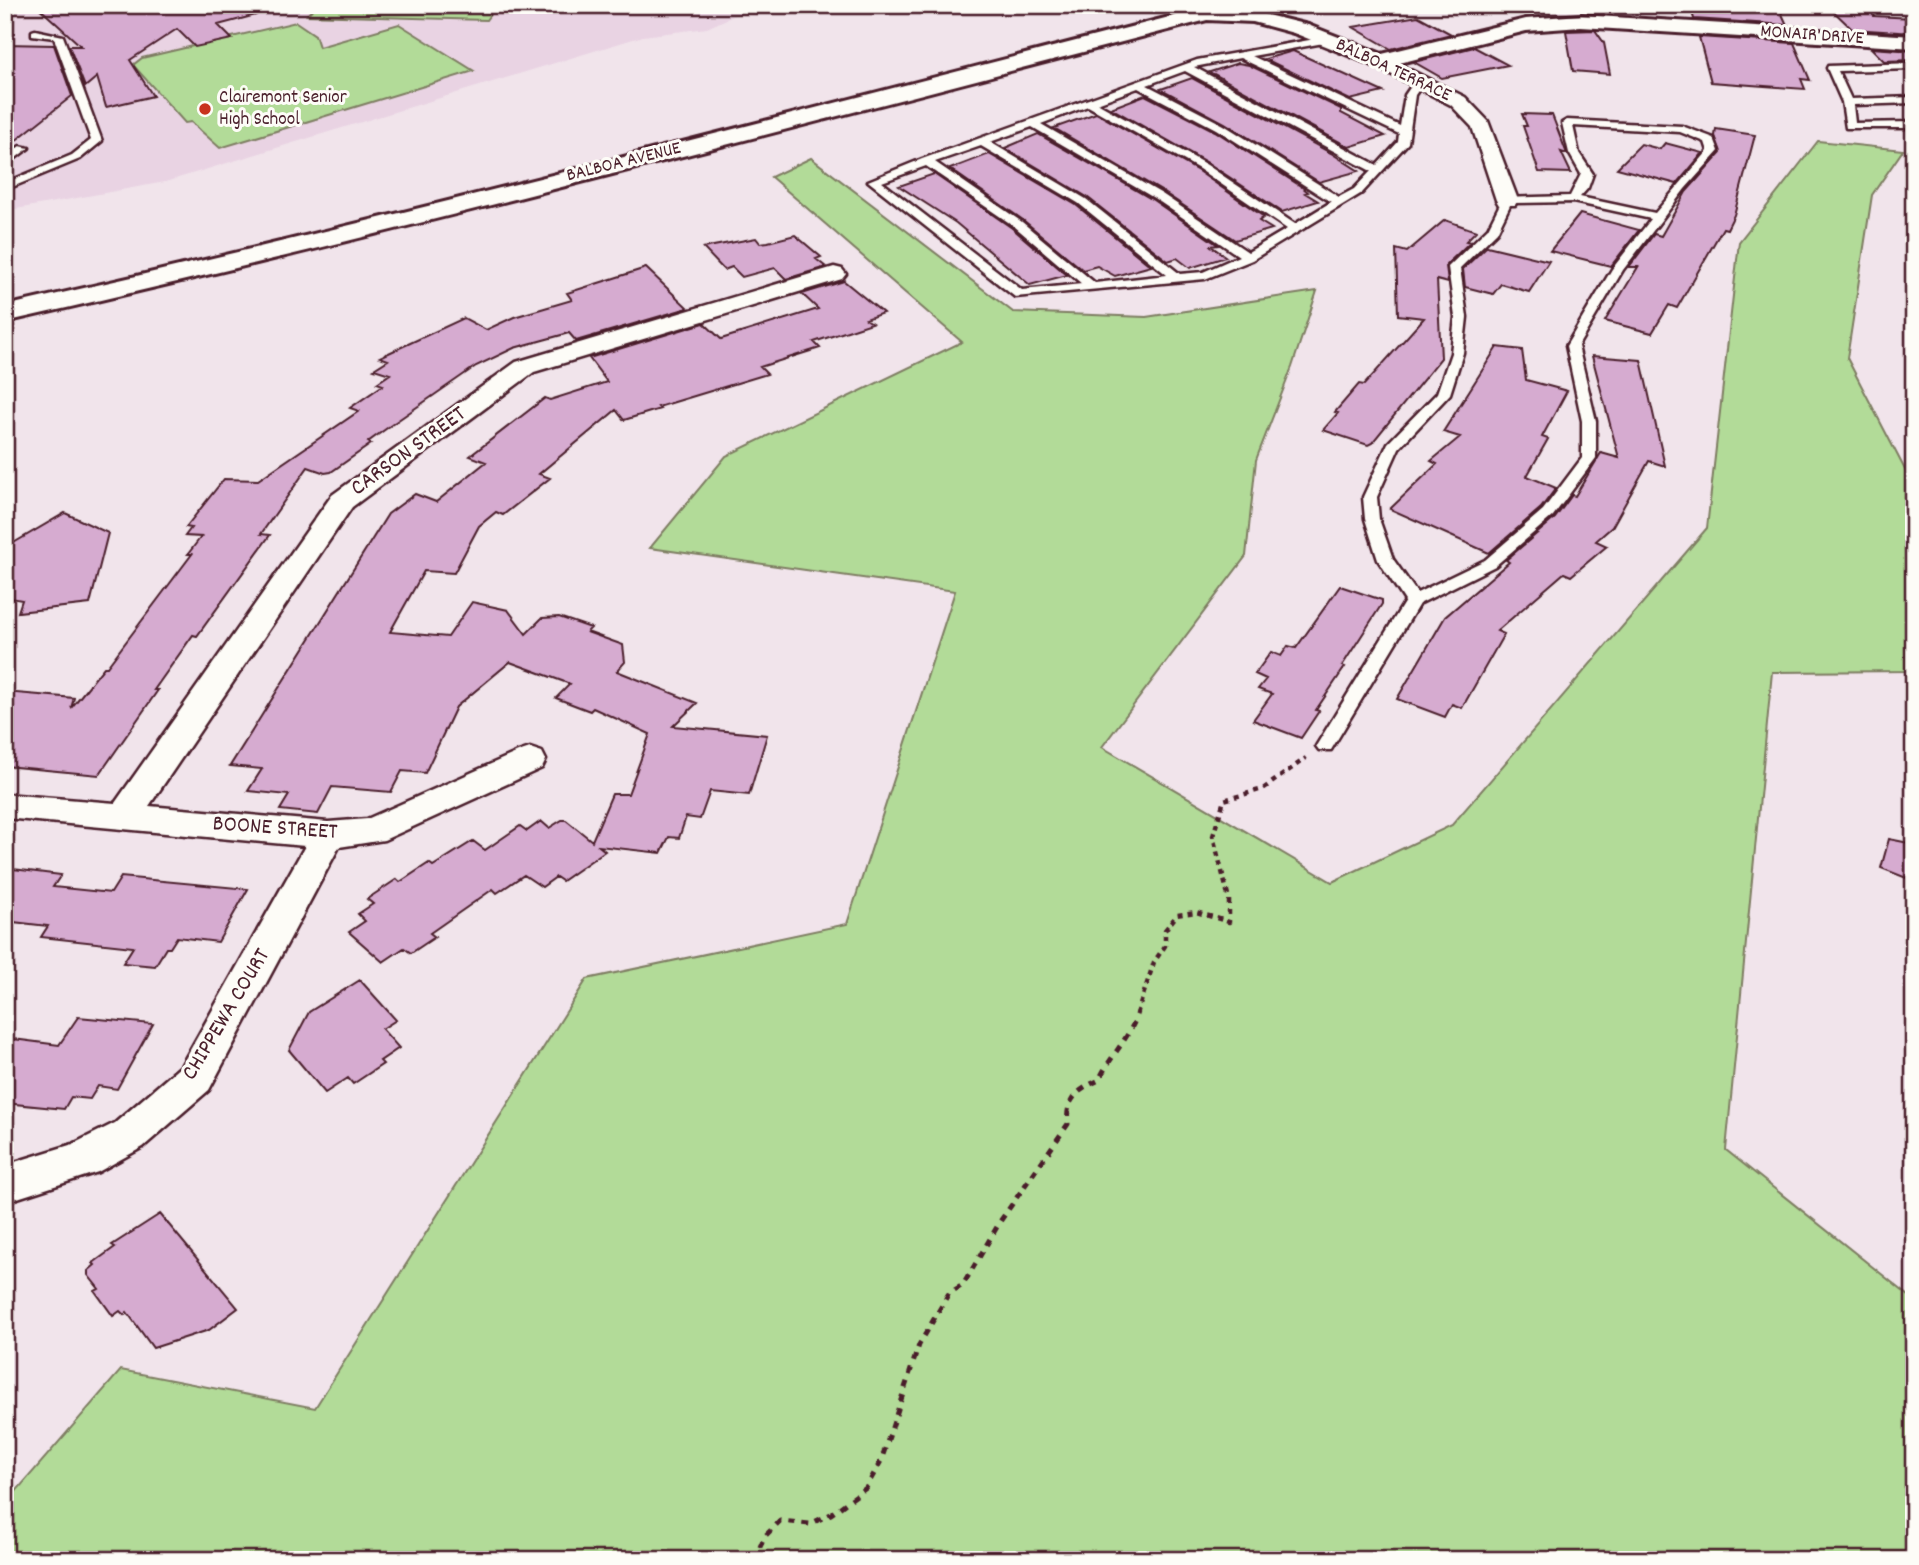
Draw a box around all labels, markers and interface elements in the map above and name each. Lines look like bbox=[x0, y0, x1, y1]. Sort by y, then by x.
street label: MONAIR DRIVE bbox=[1759, 19, 1865, 53]
street label: BALBOA TERRACE bbox=[1331, 32, 1456, 110]
place label: Clairemont Senior High School bbox=[219, 85, 347, 134]
marker: Clairemont Senior High School bbox=[197, 101, 213, 117]
street label: BALBOA AVENUE bbox=[564, 136, 684, 190]
street label: CARSON STREET bbox=[344, 399, 474, 505]
street label: BOONE STREET bbox=[211, 808, 339, 850]
street label: CHIPPEWA COURT bbox=[175, 943, 279, 1087]

